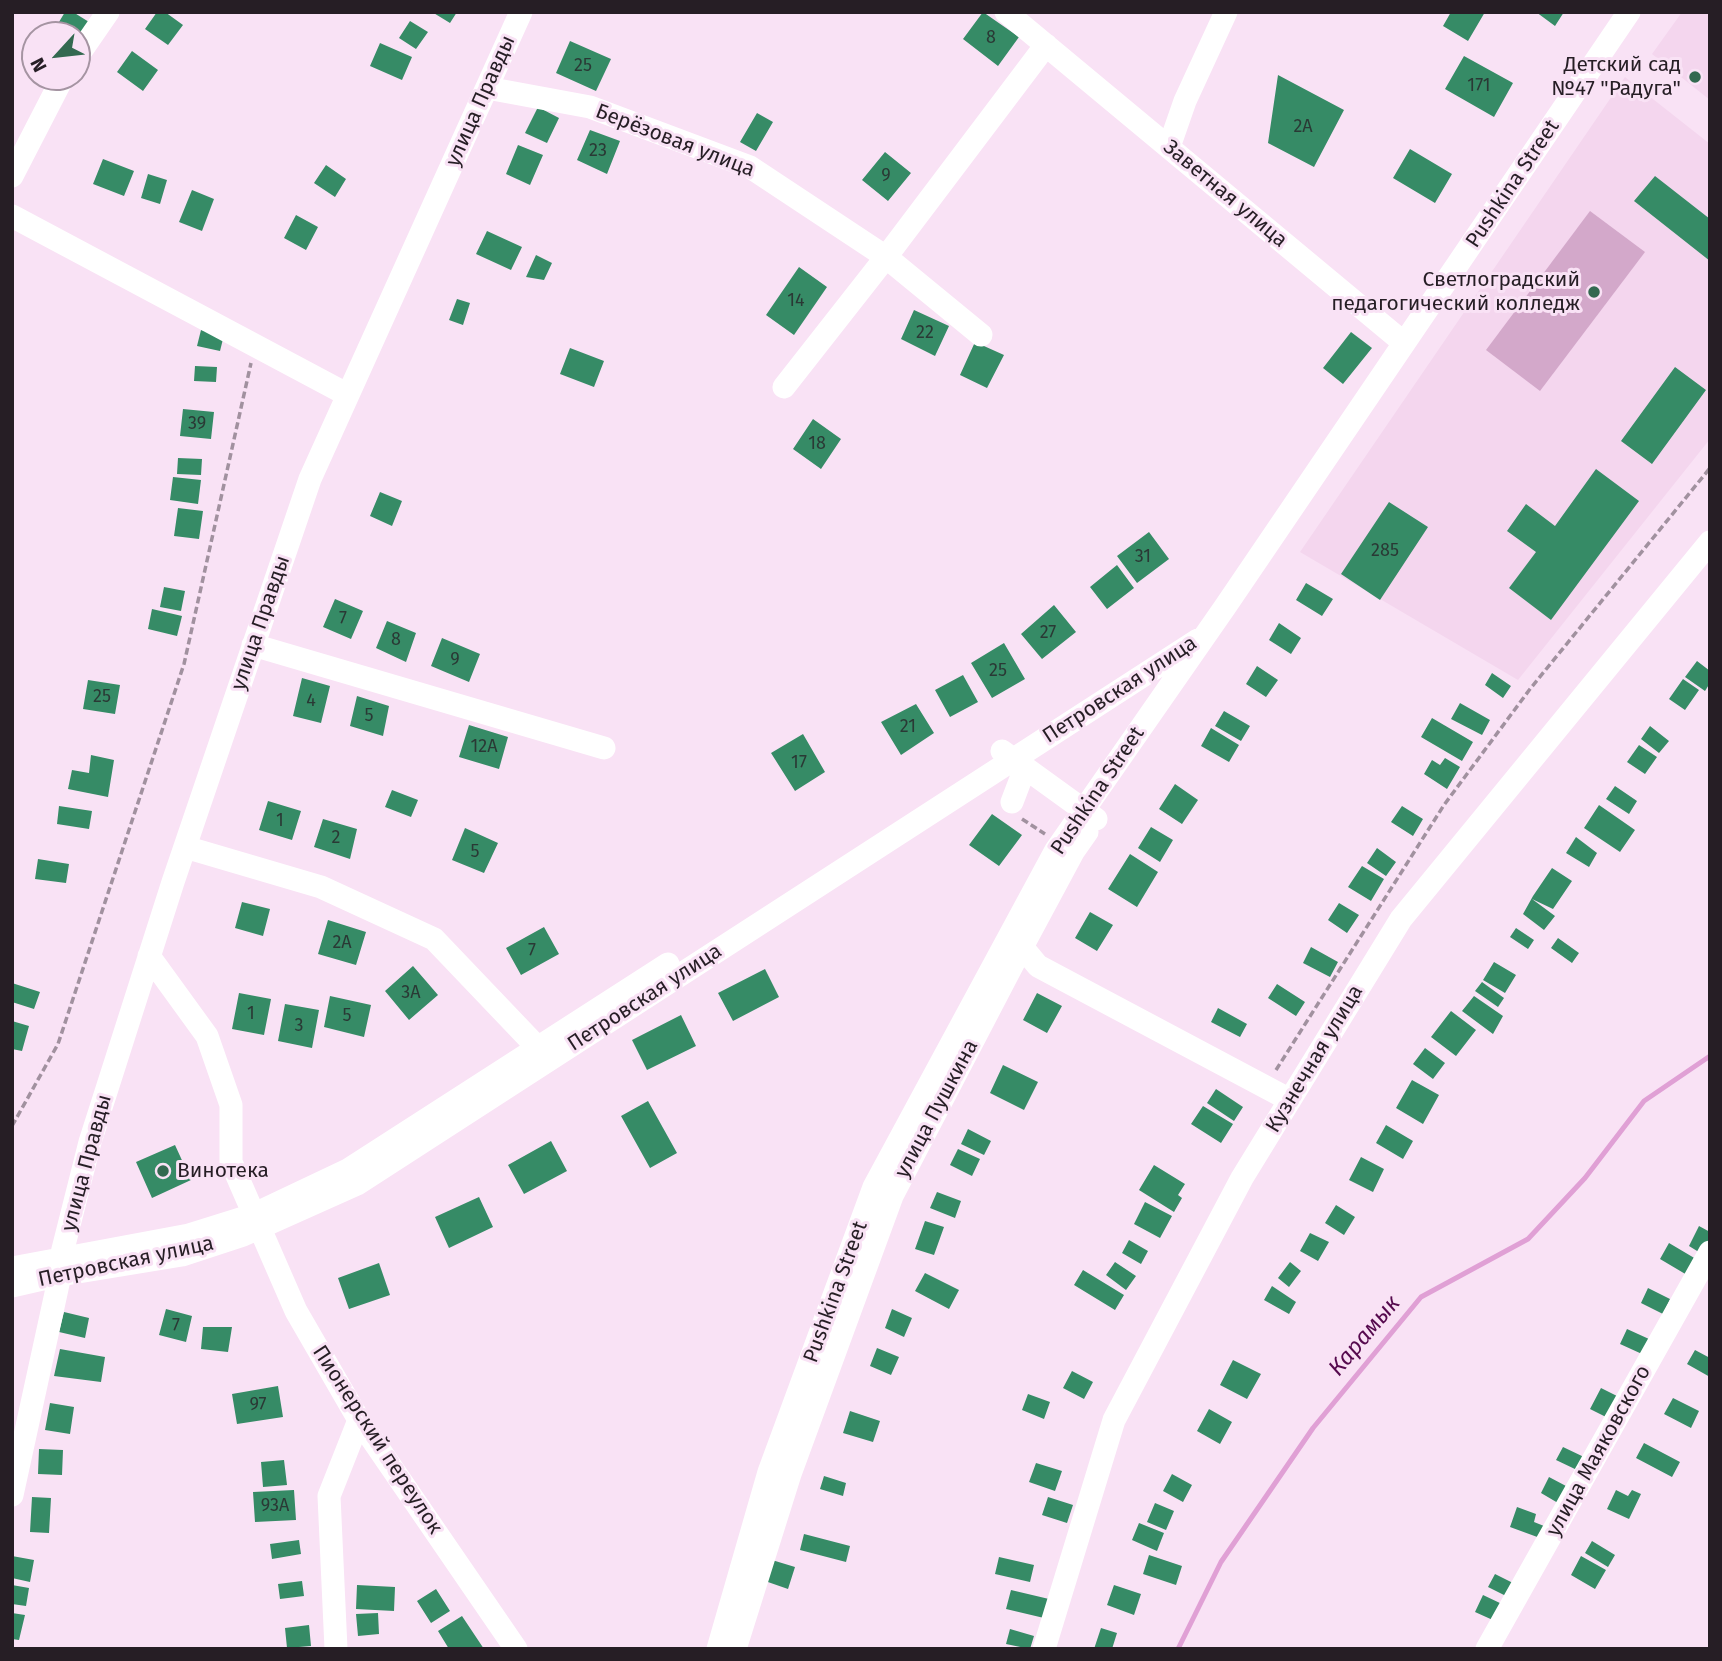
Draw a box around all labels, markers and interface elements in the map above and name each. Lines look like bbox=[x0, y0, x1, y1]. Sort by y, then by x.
north arrow bbox=[21, 21, 91, 91]
house number: 8 bbox=[986, 27, 996, 49]
street label: улица Правды bbox=[441, 32, 521, 170]
place label: Детский сад №47 "Радуга" bbox=[1551, 52, 1681, 102]
text: N bbox=[26, 54, 52, 76]
house number: 25 bbox=[574, 55, 592, 77]
marker: Детский сад №47 "Радуга" bbox=[1687, 69, 1703, 85]
house number: 171 bbox=[1467, 75, 1491, 97]
street label: Берёзовая улица bbox=[592, 99, 758, 183]
street label: Pushkina Street bbox=[1461, 115, 1565, 253]
house number: 2А bbox=[1293, 116, 1313, 138]
street label: Заветная улица bbox=[1158, 135, 1292, 253]
house number: 23 bbox=[589, 140, 607, 162]
house number: 9 bbox=[881, 165, 891, 187]
place label: Светлоградский педагогический колледж bbox=[1331, 267, 1580, 317]
marker: Светлоградский педагогический колледж bbox=[1586, 284, 1602, 300]
house number: 14 bbox=[787, 290, 805, 312]
house number: 22 bbox=[916, 322, 934, 344]
house number: 39 bbox=[188, 413, 206, 435]
house number: 18 bbox=[808, 433, 826, 455]
house number: 285 bbox=[1371, 540, 1399, 562]
house number: 31 bbox=[1135, 546, 1151, 568]
street label: улица Правды bbox=[226, 552, 296, 694]
house number: 7 bbox=[339, 608, 347, 630]
house number: 27 bbox=[1040, 622, 1056, 644]
house number: 8 bbox=[391, 629, 401, 651]
street label: Петровская улица bbox=[1038, 631, 1202, 749]
house number: 9 bbox=[450, 649, 460, 671]
house number: 25 bbox=[989, 660, 1007, 682]
house number: 25 bbox=[93, 686, 111, 708]
house number: 4 bbox=[306, 690, 316, 712]
house number: 5 bbox=[364, 705, 374, 727]
house number: 21 bbox=[900, 716, 916, 738]
street label: Pushkina Street bbox=[1046, 722, 1150, 860]
house number: 12А bbox=[470, 736, 498, 758]
house number: 17 bbox=[791, 752, 807, 774]
house number: 1 bbox=[276, 810, 284, 832]
house number: 2 bbox=[332, 827, 340, 849]
house number: 5 bbox=[470, 841, 480, 863]
house number: 2А bbox=[332, 932, 352, 954]
street label: Петровская улица bbox=[563, 939, 727, 1057]
house number: 7 bbox=[528, 940, 536, 962]
street label: Кузнечная улица bbox=[1261, 981, 1369, 1137]
house number: 3А bbox=[401, 982, 421, 1004]
house number: 1 bbox=[247, 1003, 255, 1025]
house number: 5 bbox=[342, 1005, 352, 1027]
house number: 3 bbox=[295, 1015, 303, 1037]
street label: улица Пушкина bbox=[890, 1036, 984, 1182]
street label: улица Правды bbox=[57, 1092, 117, 1234]
place label: Винотека bbox=[177, 1158, 269, 1184]
marker: Винотека bbox=[155, 1163, 171, 1179]
street label: Pushkina Street bbox=[799, 1218, 873, 1366]
street label: Петровская улица bbox=[36, 1231, 216, 1293]
water label: Карамык bbox=[1323, 1290, 1407, 1382]
house number: 7 bbox=[172, 1315, 180, 1337]
street label: Пионерский переулок bbox=[306, 1341, 448, 1539]
street label: улица Маяковского bbox=[1541, 1361, 1657, 1541]
house number: 97 bbox=[249, 1394, 267, 1416]
house number: 93А bbox=[261, 1495, 289, 1517]

